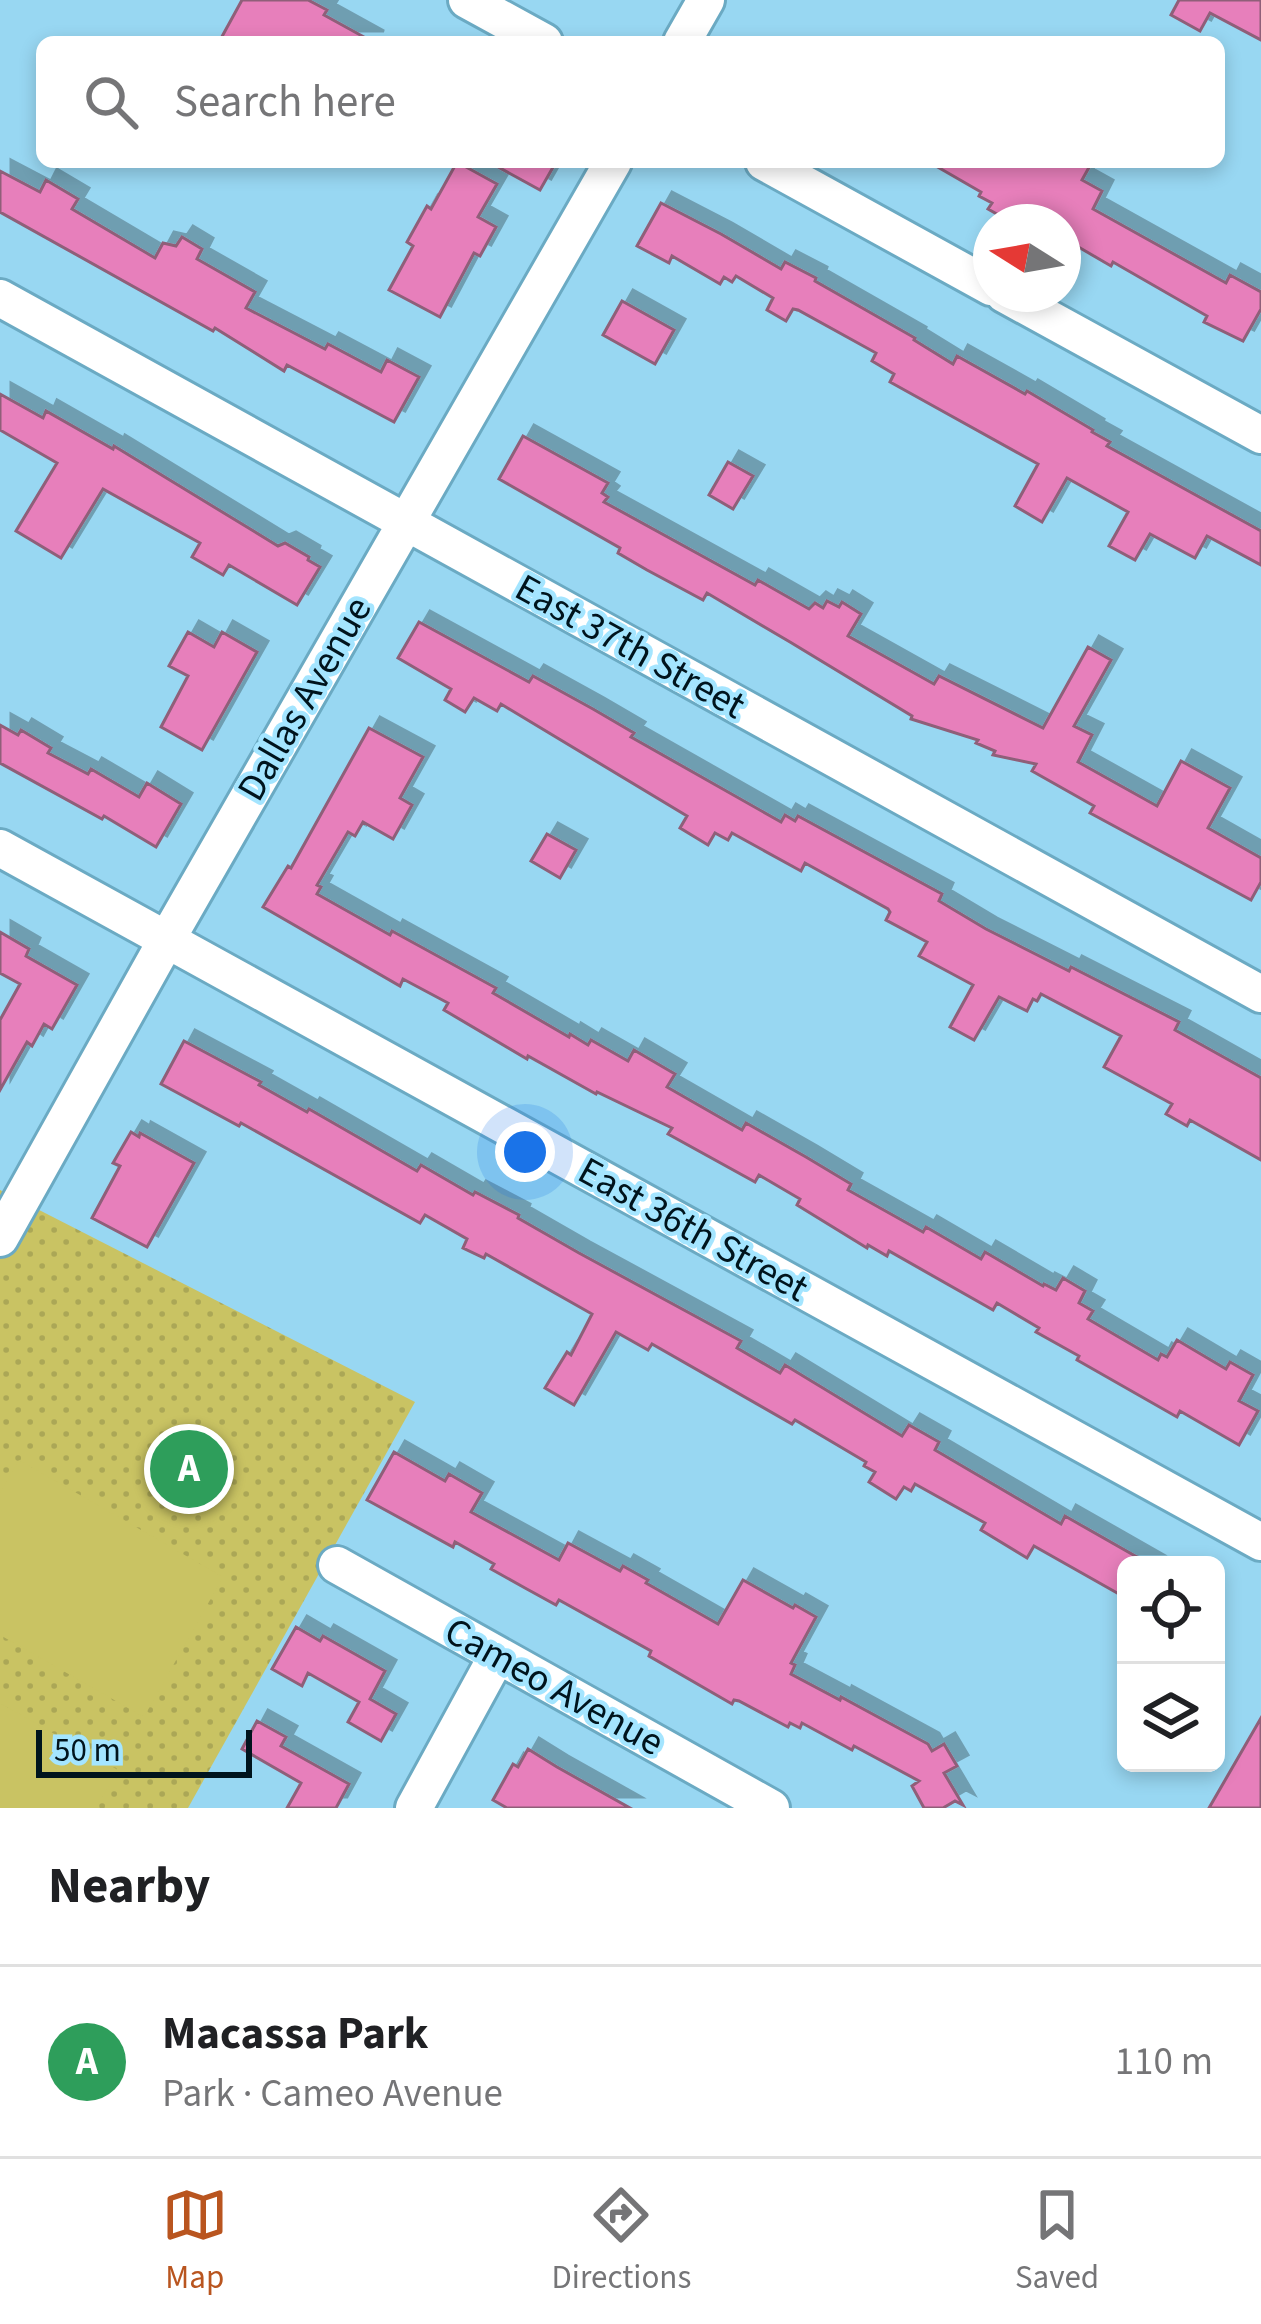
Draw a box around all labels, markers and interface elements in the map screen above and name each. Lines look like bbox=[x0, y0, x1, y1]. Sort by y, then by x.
search box bbox=[36, 36, 1225, 168]
icon: search bbox=[78, 69, 144, 135]
text: Search here bbox=[174, 70, 396, 134]
north arrow bbox=[973, 204, 1081, 312]
street label: East 37th Street bbox=[505, 561, 755, 733]
street label: Dallas Avenue bbox=[224, 586, 386, 812]
your location bbox=[495, 1122, 555, 1182]
street label: East 36th Street bbox=[568, 1144, 818, 1316]
pin: A bbox=[150, 1424, 228, 1514]
map controls bbox=[1117, 1556, 1225, 1772]
button: locate bbox=[1117, 1556, 1225, 1664]
street label: Cameo Avenue bbox=[434, 1604, 674, 1770]
button: layers bbox=[1117, 1664, 1225, 1772]
scale bar bbox=[36, 1724, 252, 1777]
text: 50 m bbox=[54, 1727, 121, 1774]
text: Nearby bbox=[48, 1850, 210, 1922]
text: Macassa Park bbox=[162, 2002, 429, 2066]
text: A bbox=[76, 2034, 98, 2090]
text: 110 m bbox=[1115, 2034, 1213, 2090]
text: Park · Cameo Avenue bbox=[162, 2066, 503, 2122]
tab: Map bbox=[162, 2182, 228, 2301]
tab: Directions bbox=[552, 2182, 691, 2301]
tab: Saved bbox=[1015, 2182, 1099, 2301]

